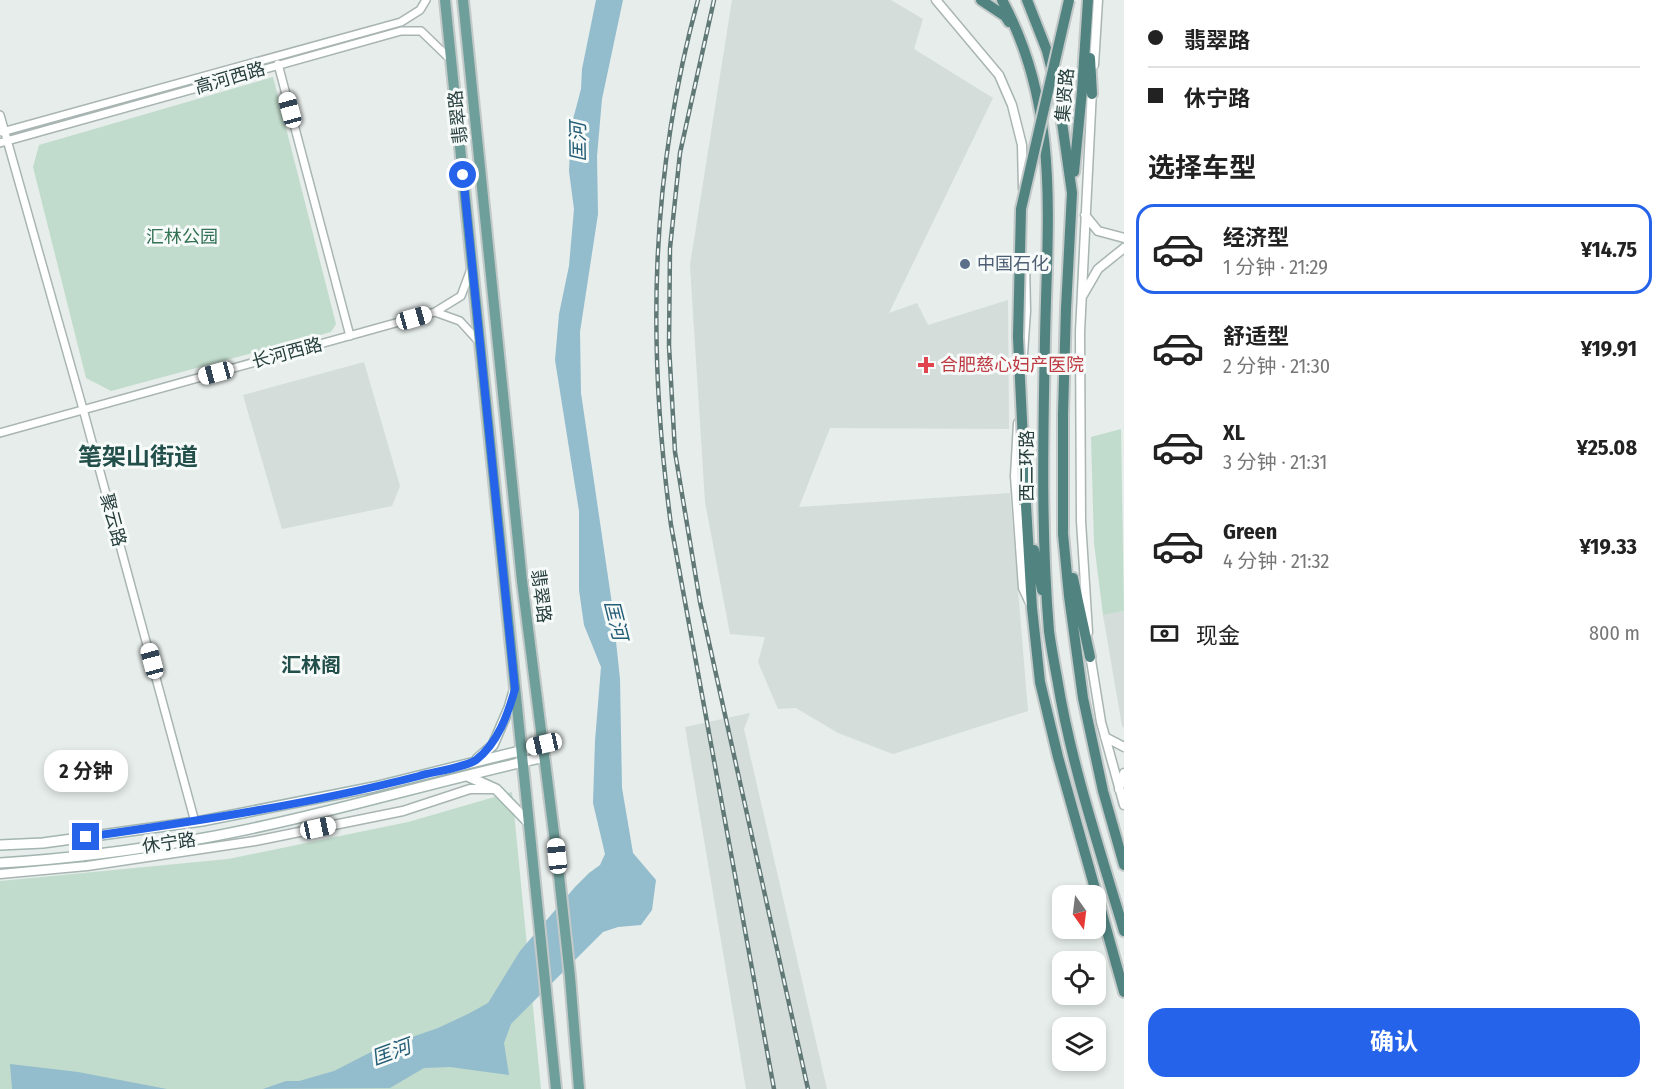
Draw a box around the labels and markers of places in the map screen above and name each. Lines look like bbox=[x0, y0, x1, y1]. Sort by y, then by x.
place label: 中国石化 bbox=[977, 253, 1049, 275]
marker: 中国石化 bbox=[958, 257, 972, 271]
place label: 合肥慈心妇产医院 bbox=[940, 354, 1084, 376]
marker: 合肥慈心妇产医院 bbox=[917, 356, 935, 374]

